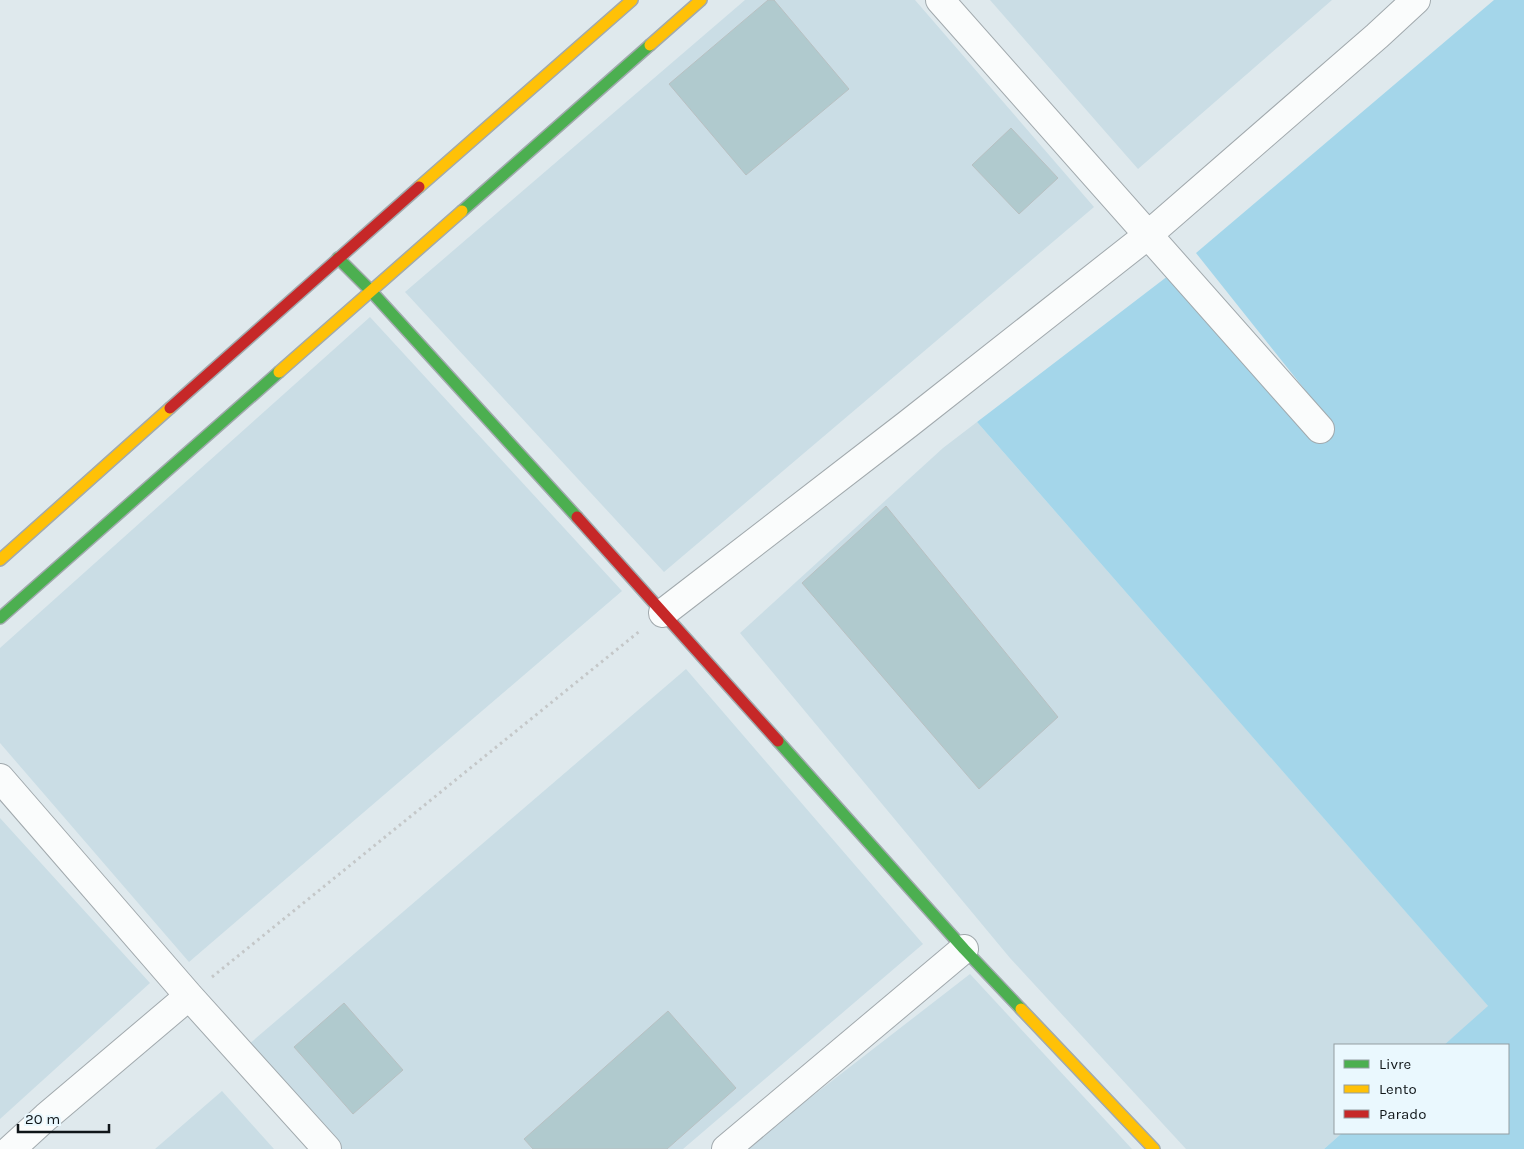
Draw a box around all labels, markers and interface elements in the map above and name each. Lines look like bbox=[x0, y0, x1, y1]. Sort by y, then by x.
legend bbox=[1334, 1044, 1509, 1134]
text: Livre bbox=[1379, 1055, 1411, 1073]
text: Lento bbox=[1379, 1080, 1417, 1098]
scale bar bbox=[18, 1102, 109, 1134]
text: Parado bbox=[1379, 1105, 1426, 1123]
text: 20 m bbox=[25, 1110, 60, 1128]

